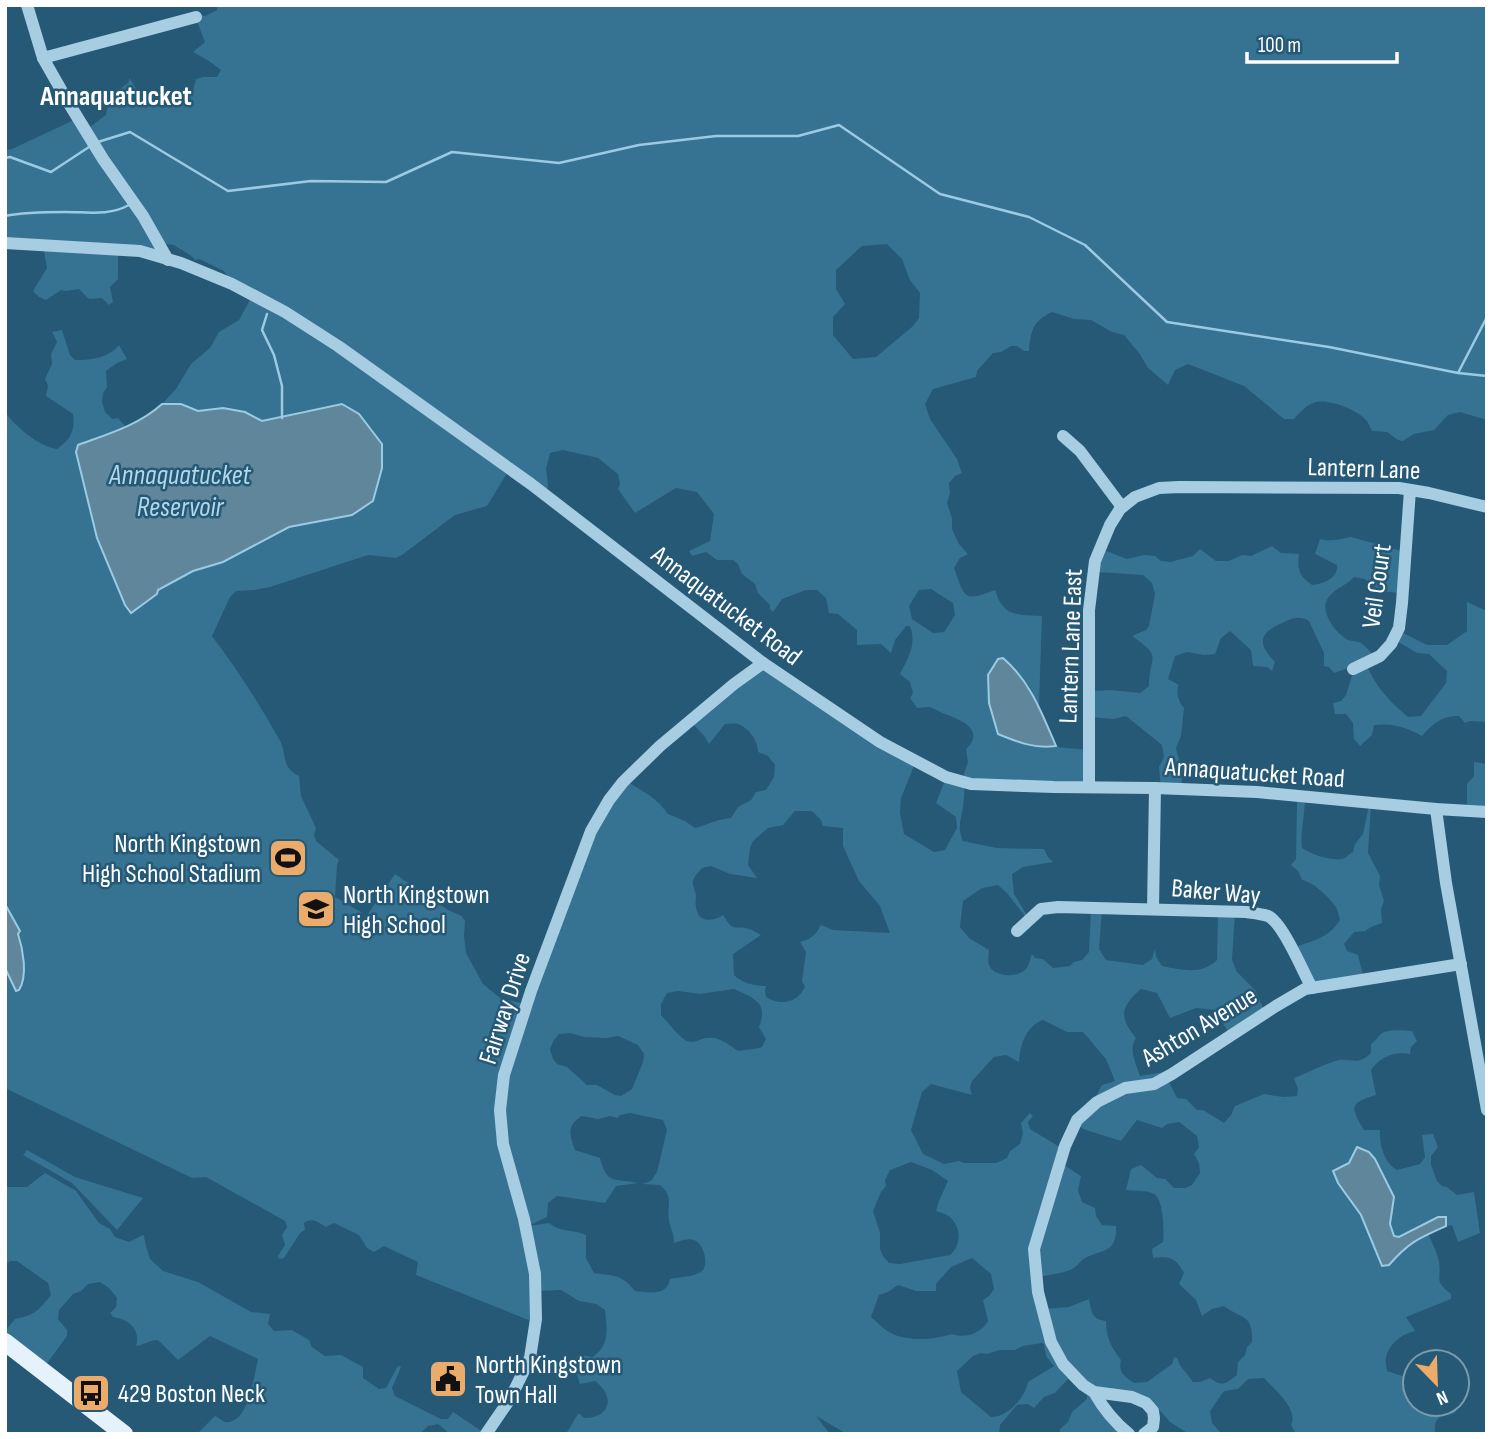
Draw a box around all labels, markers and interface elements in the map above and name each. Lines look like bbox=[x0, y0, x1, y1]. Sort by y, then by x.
scale bar bbox=[1247, 21, 1398, 65]
text: 100 m bbox=[1258, 33, 1301, 58]
district label: Annaquatucket bbox=[39, 80, 192, 113]
street label: Lantern Lane bbox=[1307, 452, 1421, 487]
water label: Annaquatucket Reservoir bbox=[108, 459, 251, 524]
street label: Annaquatucket Road bbox=[644, 539, 807, 673]
street label: Veil Court bbox=[1356, 542, 1399, 630]
street label: Lantern Lane East bbox=[1053, 568, 1090, 724]
street label: Annaquatucket Road bbox=[1163, 752, 1346, 795]
place label: North Kingstown High School Stadium bbox=[82, 829, 261, 890]
sports icon: North Kingstown High School Stadium bbox=[267, 837, 309, 879]
street label: Baker Way bbox=[1170, 873, 1262, 912]
place label: North Kingstown High School bbox=[343, 880, 490, 941]
school or university icon: North Kingstown High School bbox=[295, 888, 337, 930]
street label: Fairway Drive bbox=[473, 949, 538, 1068]
street label: Ashton Avenue bbox=[1136, 981, 1263, 1074]
north arrow bbox=[1401, 1348, 1471, 1418]
place label: North Kingstown Town Hall bbox=[475, 1350, 622, 1411]
public building icon: North Kingstown Town Hall bbox=[427, 1358, 469, 1400]
bus stop icon: 429 Boston Neck bbox=[70, 1372, 112, 1414]
place label: 429 Boston Neck bbox=[118, 1379, 265, 1410]
text: N bbox=[1433, 1385, 1451, 1410]

